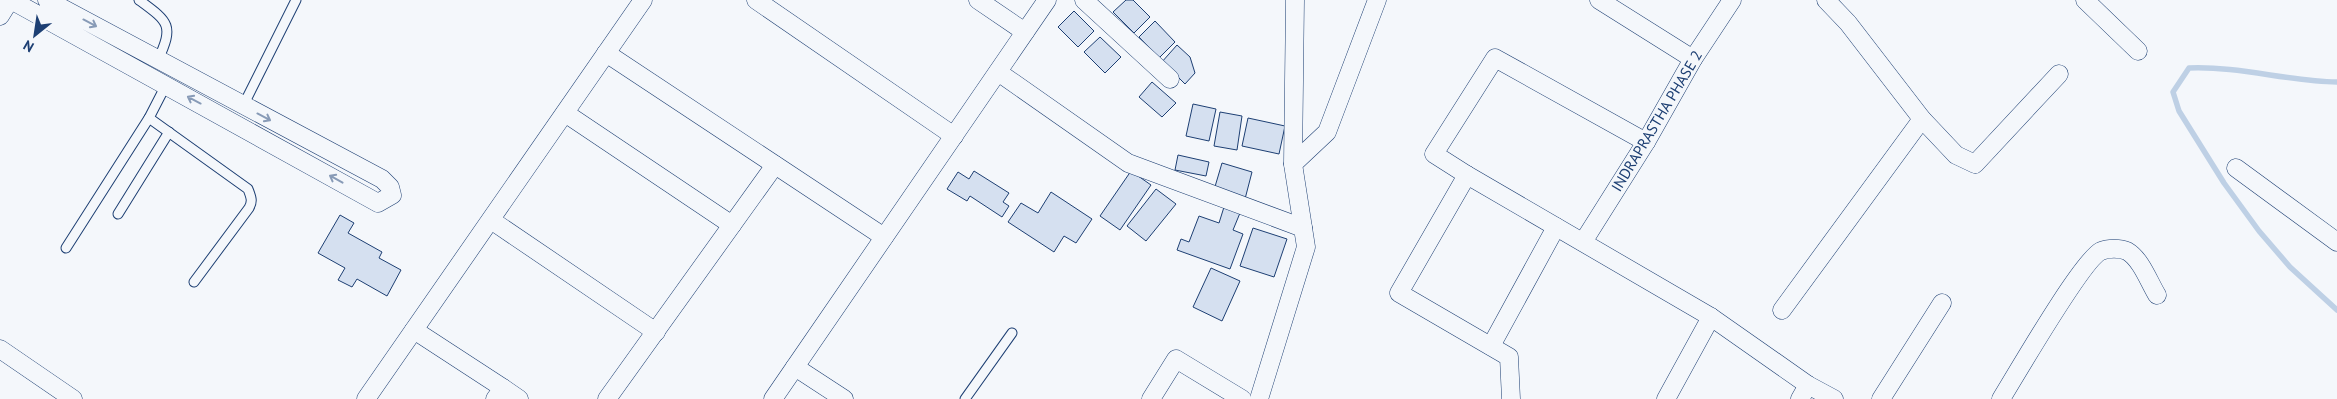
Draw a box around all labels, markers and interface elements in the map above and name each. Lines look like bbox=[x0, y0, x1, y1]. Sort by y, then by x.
north arrow bbox=[10, 10, 60, 60]
one-way arrow bbox=[82, 19, 97, 28]
text: N bbox=[20, 36, 37, 56]
street label: INDRAPRASTHA PHASE 2 bbox=[1607, 47, 1706, 195]
one-way arrow bbox=[187, 95, 202, 104]
one-way arrow bbox=[256, 113, 271, 122]
one-way arrow bbox=[328, 174, 343, 184]

